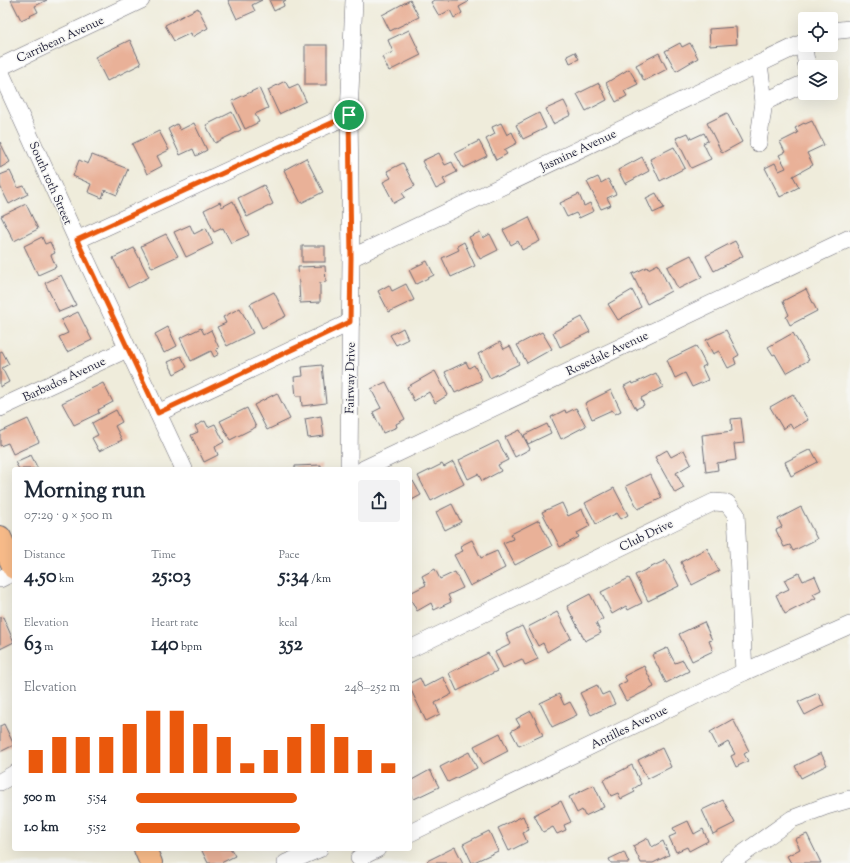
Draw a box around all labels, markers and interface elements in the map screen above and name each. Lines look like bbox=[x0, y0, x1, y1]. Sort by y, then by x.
street label: Carribean Avenue bbox=[14, 12, 107, 68]
map controls bbox=[798, 12, 838, 100]
button: locate bbox=[798, 12, 838, 52]
button: layers bbox=[798, 60, 838, 100]
pin bbox=[332, 98, 366, 132]
icon: arrive bbox=[338, 104, 360, 126]
street label: Jasmine Avenue bbox=[536, 125, 620, 177]
street label: South 10th Street bbox=[24, 139, 76, 228]
street label: Rosedale Avenue bbox=[563, 327, 652, 381]
street label: Fairway Drive bbox=[341, 342, 361, 414]
street label: Barbados Avenue bbox=[20, 353, 109, 407]
text: Morning run bbox=[24, 476, 146, 508]
button: share bbox=[358, 480, 400, 522]
text: 07:29 · 9 × 500 m bbox=[24, 507, 112, 525]
street label: Club Drive bbox=[617, 515, 677, 557]
text: Distance bbox=[24, 547, 65, 563]
text: Time bbox=[151, 547, 176, 563]
text: Pace bbox=[279, 547, 300, 563]
text: 4.50 bbox=[24, 563, 57, 592]
text: 25:03 bbox=[151, 563, 191, 592]
text: 5:34 bbox=[279, 563, 309, 592]
text: km bbox=[57, 571, 74, 587]
text: /km bbox=[309, 571, 331, 587]
text: Elevation bbox=[24, 615, 69, 631]
text: Heart rate bbox=[151, 615, 198, 631]
text: kcal bbox=[279, 615, 298, 631]
text: 63 bbox=[24, 631, 42, 660]
text: 140 bbox=[151, 631, 179, 660]
text: 352 bbox=[279, 631, 303, 660]
text: m bbox=[42, 639, 53, 655]
text: bpm bbox=[179, 639, 202, 655]
text: Elevation bbox=[24, 679, 77, 697]
text: 248–252 m bbox=[344, 679, 400, 697]
street label: Antilles Avenue bbox=[588, 701, 671, 754]
text: 500 m bbox=[24, 789, 56, 807]
text: 5:54 bbox=[88, 789, 107, 807]
text: 1.0 km bbox=[24, 819, 59, 837]
text: 5:52 bbox=[88, 819, 106, 837]

